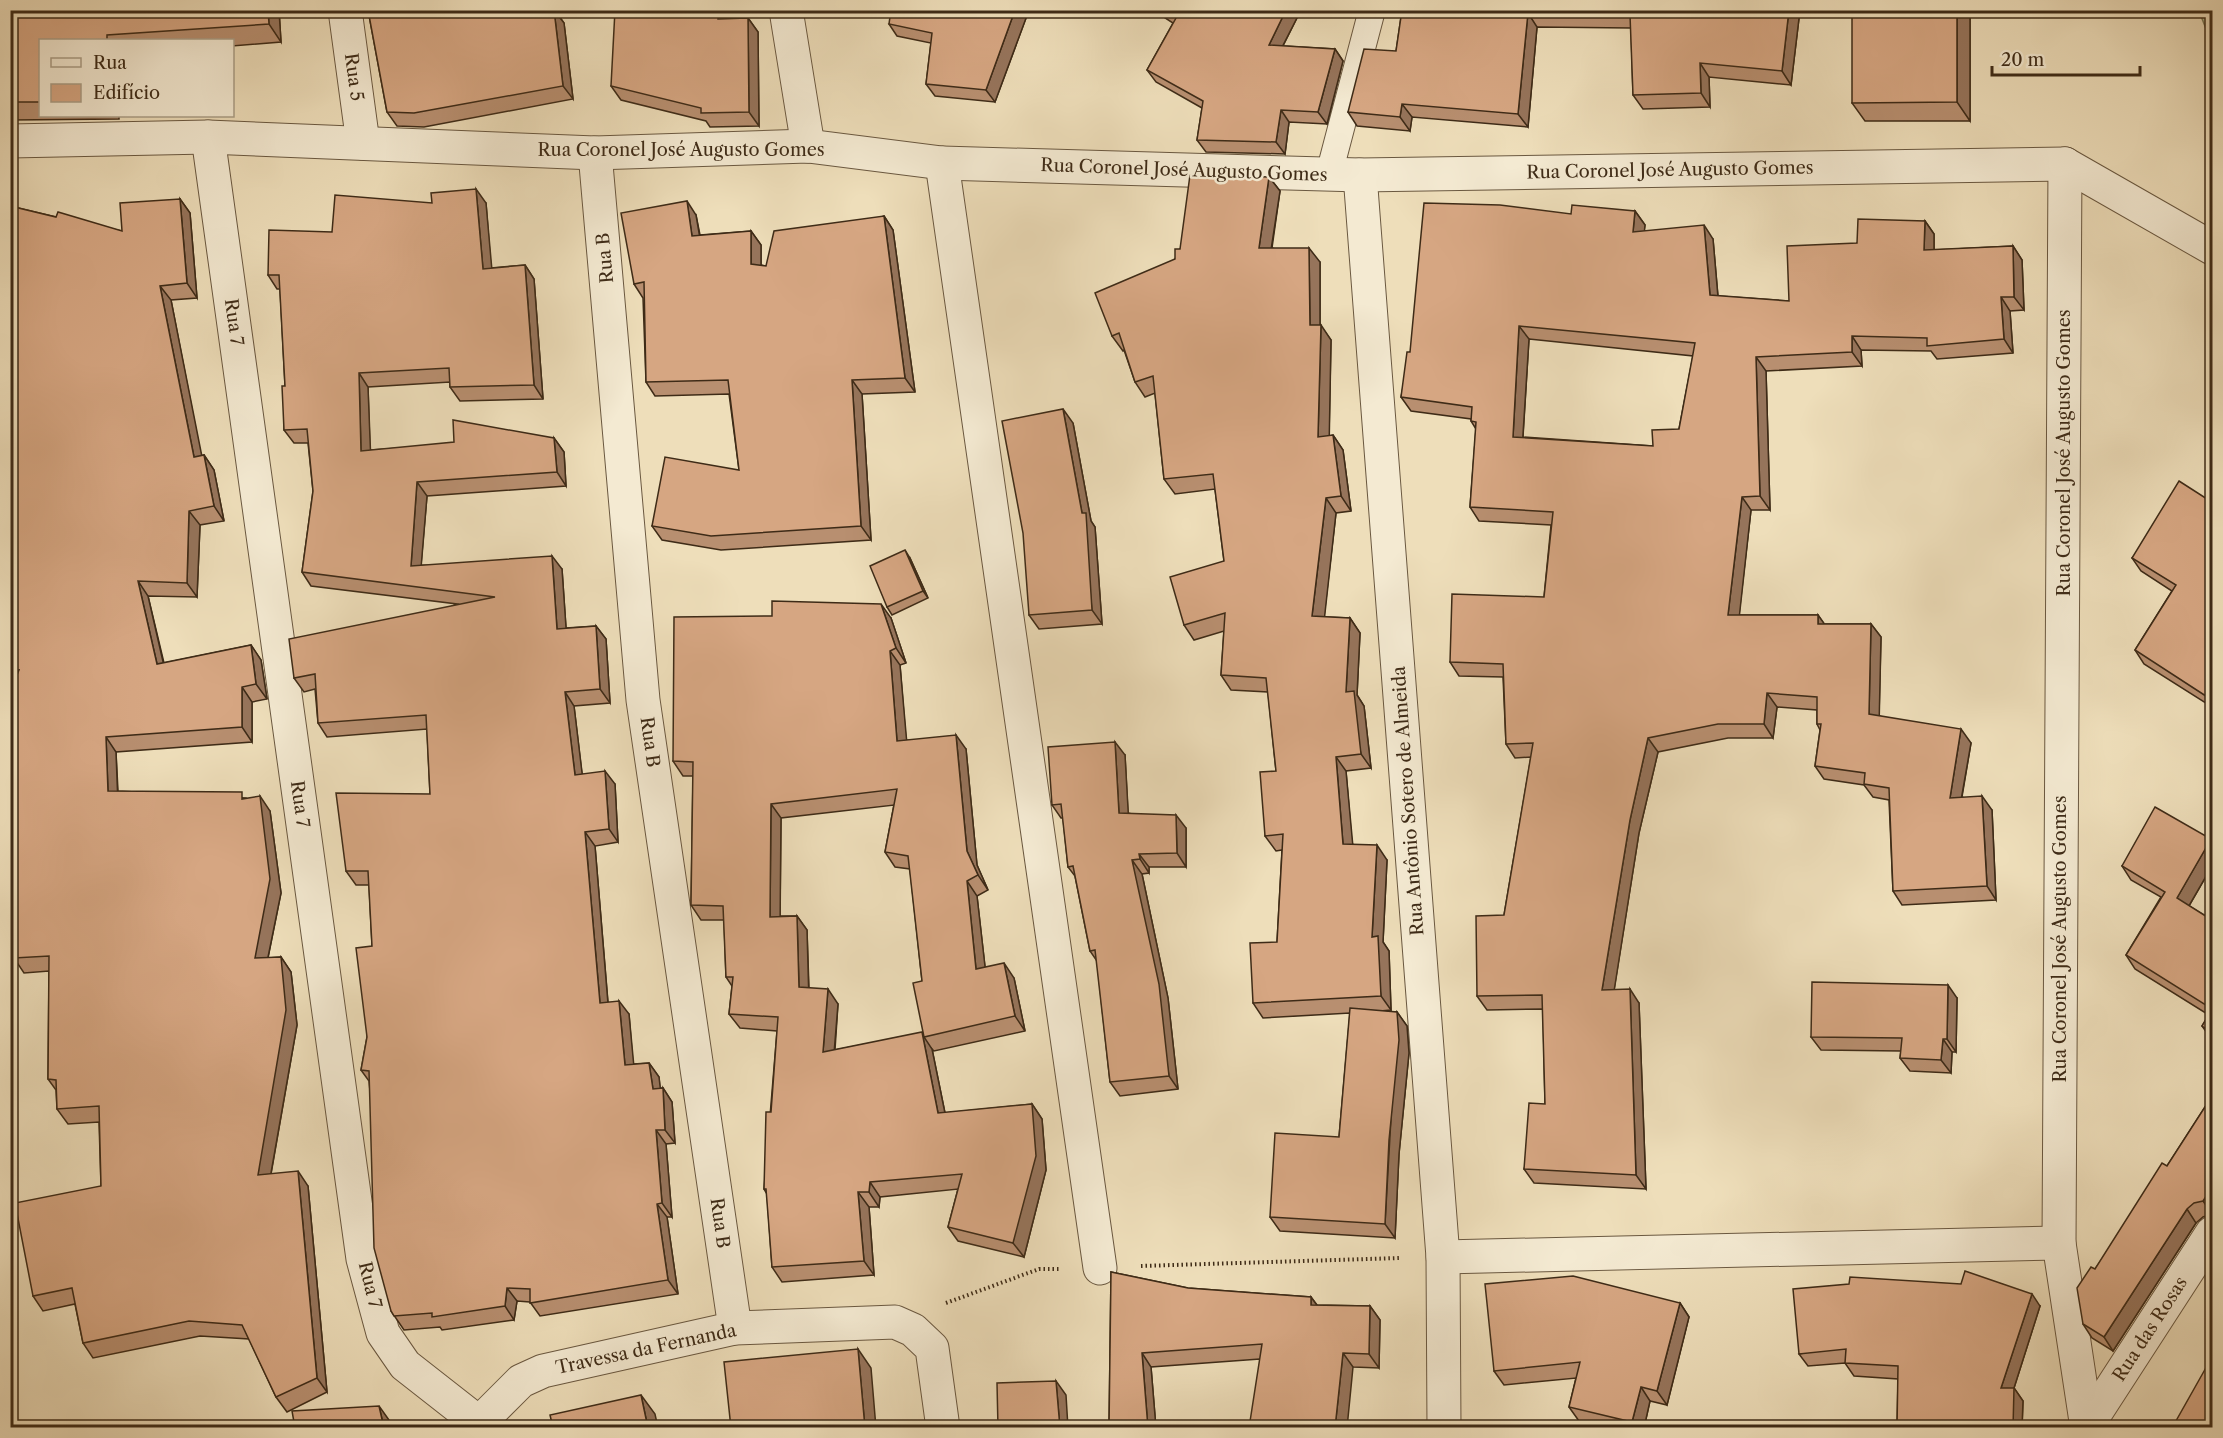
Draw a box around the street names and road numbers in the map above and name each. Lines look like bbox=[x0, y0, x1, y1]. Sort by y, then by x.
street label: Rua 5 bbox=[340, 52, 368, 102]
street label: Rua Coronel José Augusto Gomes bbox=[537, 139, 825, 161]
street label: Rua Coronel José Augusto Gomes bbox=[1040, 154, 1328, 186]
street label: Rua Coronel José Augusto Gomes bbox=[1526, 156, 1814, 184]
street label: Rua B bbox=[592, 232, 618, 284]
street label: Rua 7 bbox=[220, 297, 248, 347]
street label: Rua Coronel José Augusto Gomes bbox=[2053, 309, 2075, 597]
street label: Rua Antônio Sotero de Almeida bbox=[1388, 665, 1428, 937]
street label: Rua B bbox=[636, 715, 664, 769]
street label: Rua 7 bbox=[286, 779, 314, 829]
street label: Rua Coronel José Augusto Gomes bbox=[2049, 795, 2071, 1083]
street label: Rua B bbox=[706, 1196, 734, 1250]
street label: Rua 7 bbox=[354, 1259, 386, 1311]
street label: Rua das Rosas bbox=[2108, 1272, 2192, 1386]
street label: Travessa da Fernanda bbox=[554, 1319, 739, 1379]

